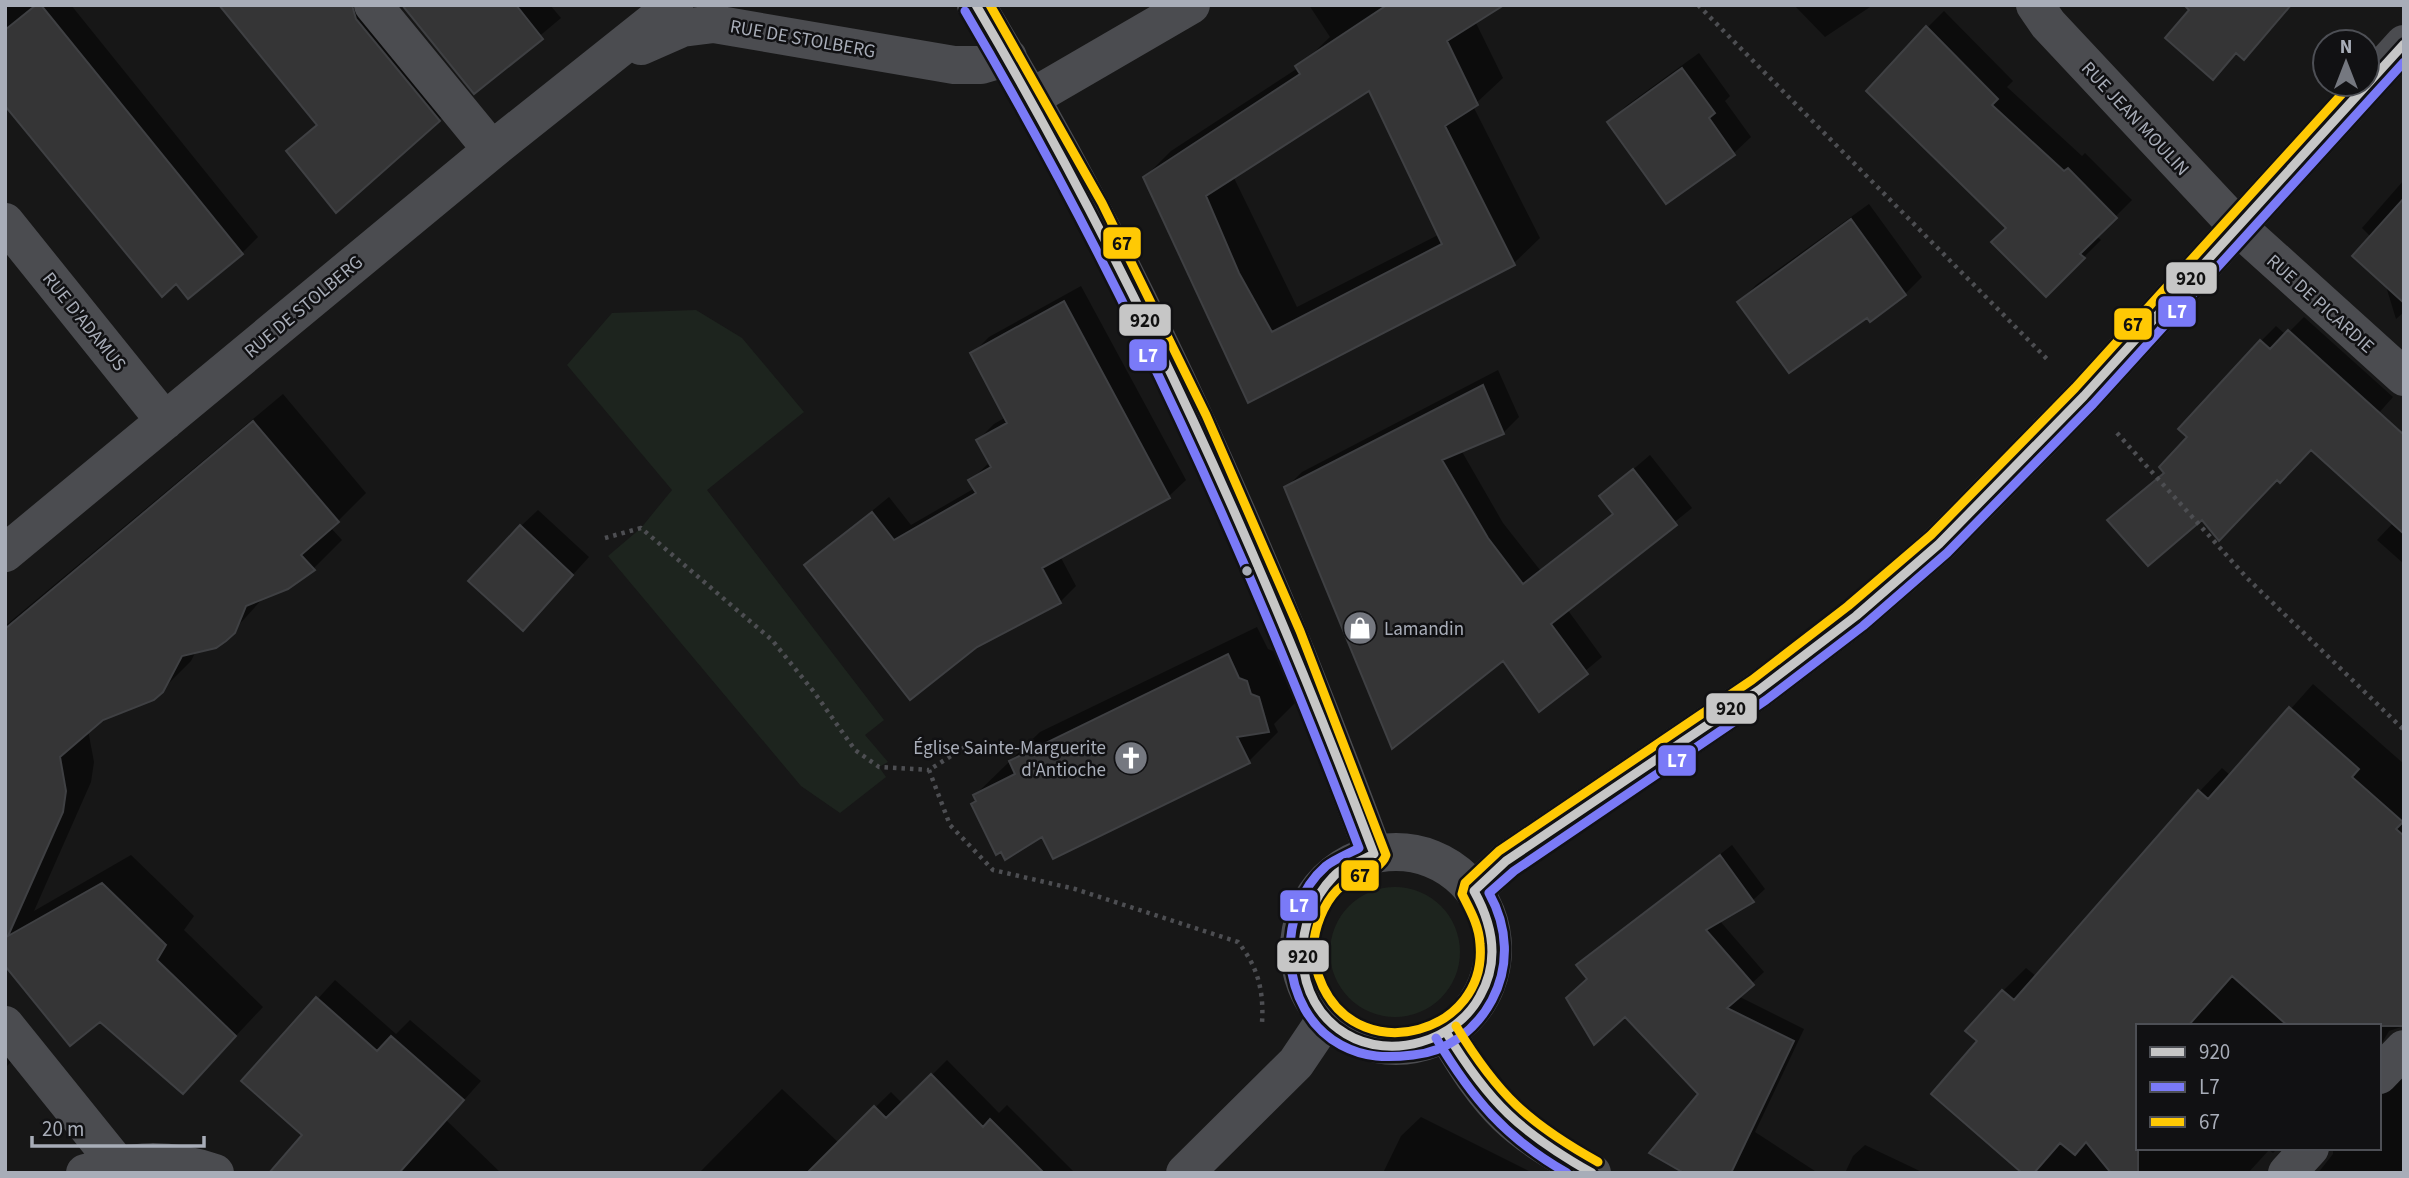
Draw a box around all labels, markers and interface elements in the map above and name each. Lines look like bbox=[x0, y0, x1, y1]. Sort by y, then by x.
street label: RUE DE STOLBERG bbox=[728, 13, 878, 66]
north arrow bbox=[2311, 28, 2381, 98]
text: N bbox=[2340, 34, 2352, 61]
street label: RUE JEAN MOULIN bbox=[2075, 56, 2195, 182]
line badge: 67 bbox=[1102, 226, 1142, 260]
text: 67 bbox=[1112, 231, 1132, 258]
street label: RUE DE PICARDIE bbox=[2260, 248, 2380, 360]
street label: RUE DE STOLBERG bbox=[239, 249, 369, 365]
line badge: 920 bbox=[2165, 261, 2218, 295]
text: 920 bbox=[2176, 266, 2206, 293]
street label: RUE D'ADAMUS bbox=[35, 267, 132, 377]
line badge: L7 bbox=[2157, 295, 2197, 328]
text: L7 bbox=[2167, 299, 2187, 326]
line badge: 920 bbox=[1118, 303, 1172, 337]
line badge: 67 bbox=[2113, 307, 2153, 341]
text: 920 bbox=[1130, 308, 1160, 335]
text: 67 bbox=[2123, 312, 2143, 339]
line badge: L7 bbox=[1128, 338, 1168, 372]
text: L7 bbox=[1138, 343, 1158, 370]
unlabelled marker bbox=[1240, 564, 1254, 578]
shop icon: Lamandin bbox=[1341, 609, 1379, 647]
place label: Lamandin bbox=[1384, 616, 1464, 643]
line badge: 920 bbox=[1705, 692, 1758, 725]
text: 920 bbox=[1716, 696, 1746, 723]
place label: Église Sainte-Marguerite d'Antioche bbox=[913, 735, 1106, 784]
church icon: Église Sainte-Marguerite d'Antioche bbox=[1112, 739, 1150, 777]
line badge: L7 bbox=[1657, 744, 1697, 777]
text: L7 bbox=[1667, 748, 1687, 775]
line badge: 67 bbox=[1340, 859, 1380, 892]
text: 67 bbox=[1350, 863, 1370, 890]
line badge: L7 bbox=[1279, 889, 1319, 922]
text: L7 bbox=[1289, 893, 1309, 920]
line badge: 920 bbox=[1276, 939, 1330, 973]
text: 920 bbox=[1288, 944, 1318, 971]
legend bbox=[2136, 1024, 2381, 1150]
text: 920 bbox=[2199, 1037, 2230, 1067]
text: L7 bbox=[2199, 1072, 2220, 1102]
scale bar bbox=[32, 1104, 203, 1148]
text: 67 bbox=[2199, 1107, 2220, 1137]
text: 20 m bbox=[42, 1114, 84, 1144]

